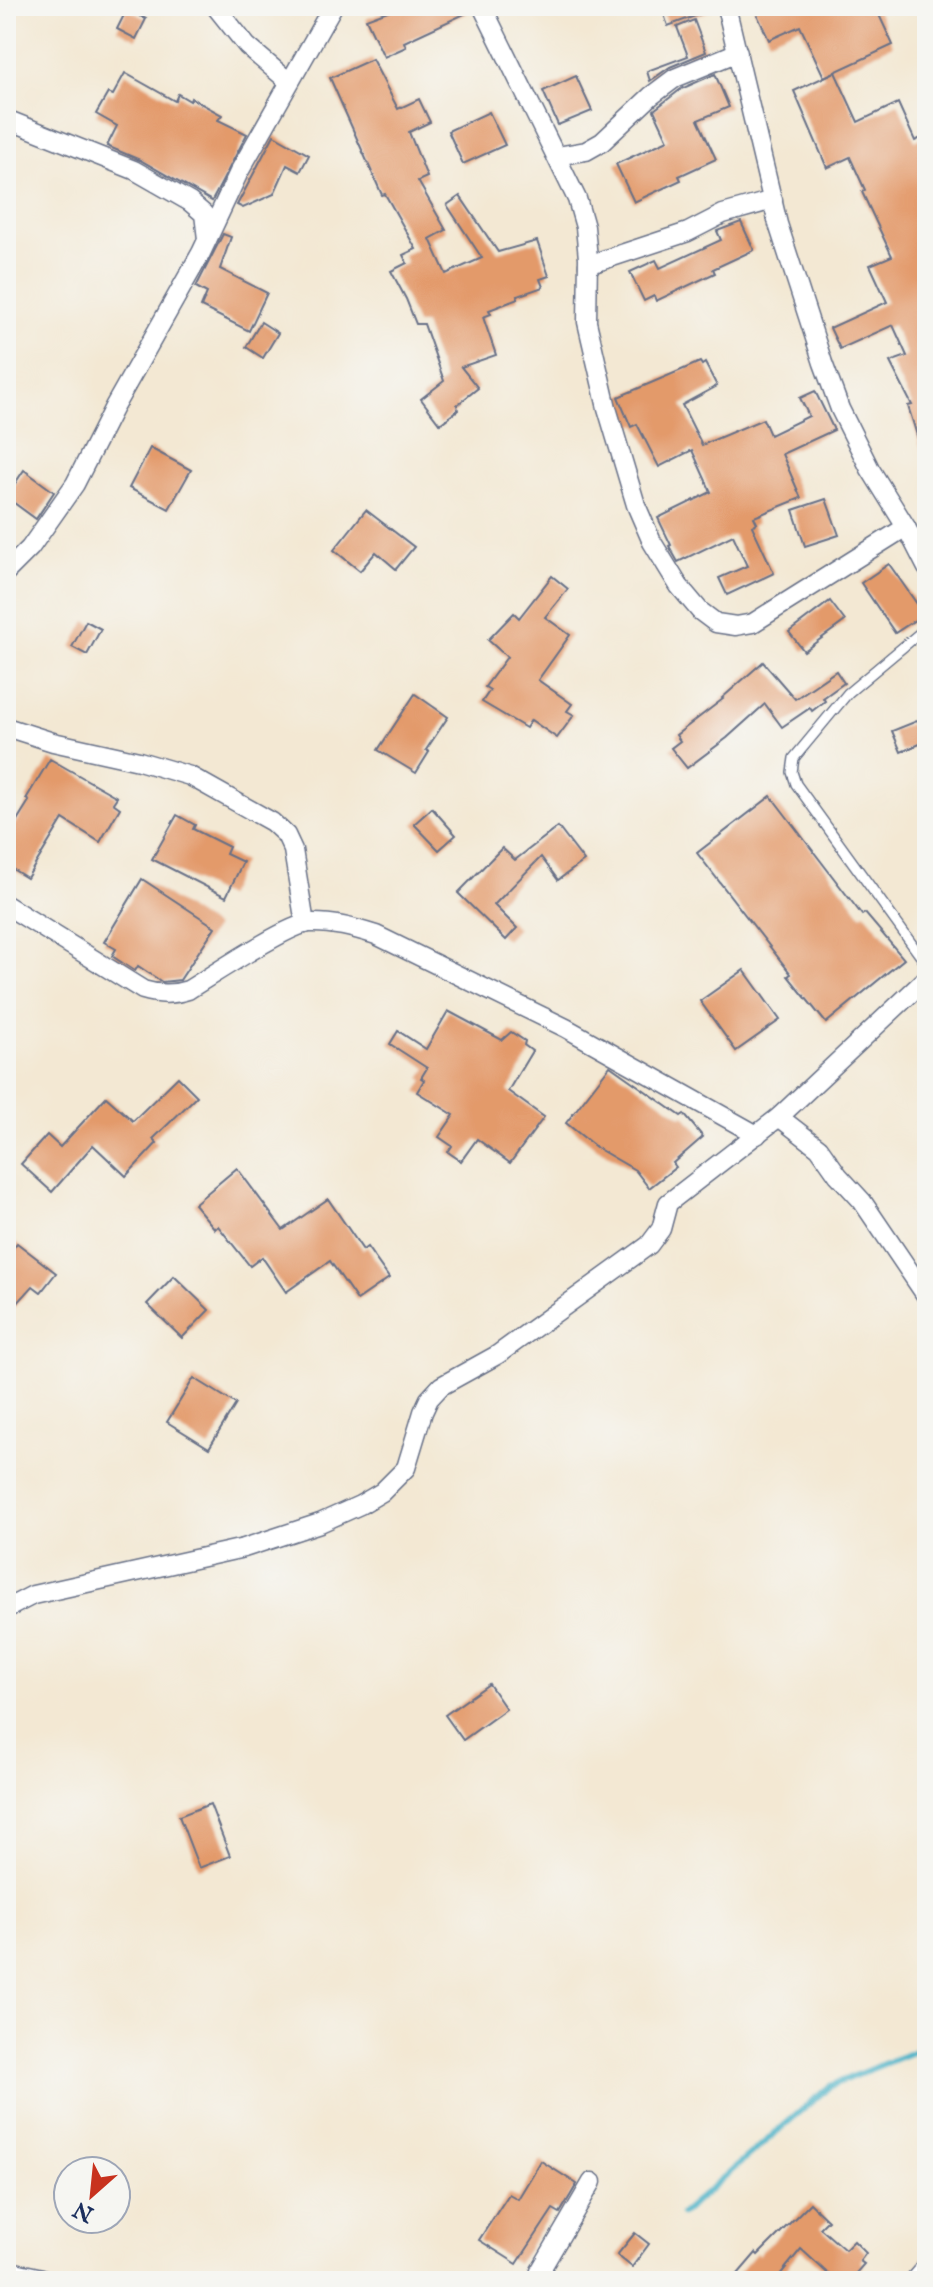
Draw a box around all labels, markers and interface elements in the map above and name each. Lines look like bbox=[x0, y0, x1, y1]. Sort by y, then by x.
north arrow bbox=[52, 2155, 132, 2235]
text: N bbox=[69, 2194, 100, 2228]

